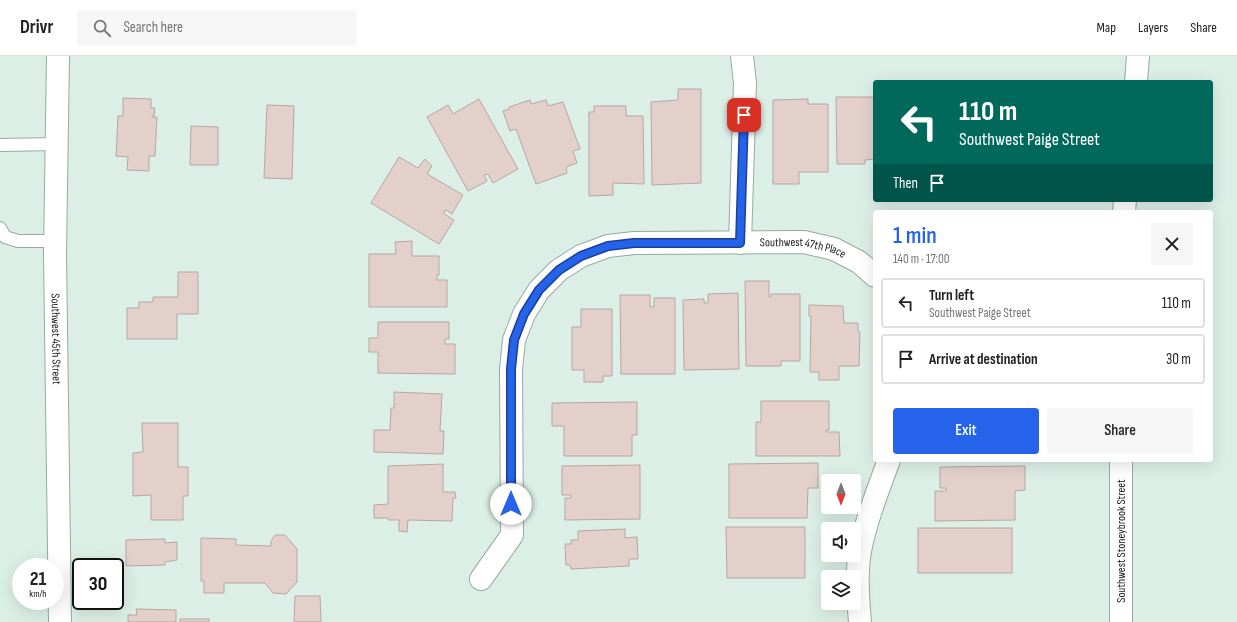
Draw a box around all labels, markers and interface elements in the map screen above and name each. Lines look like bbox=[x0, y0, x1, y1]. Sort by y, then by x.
search box bbox=[77, 10, 357, 46]
text: Drivr bbox=[20, 16, 53, 39]
icon: search bbox=[91, 17, 113, 39]
text: Search here bbox=[123, 18, 183, 37]
text: Map bbox=[1096, 19, 1116, 36]
text: Layers bbox=[1138, 19, 1168, 36]
text: Share bbox=[1190, 19, 1217, 36]
text: 110 m bbox=[959, 95, 1017, 128]
icon: left bbox=[893, 96, 945, 148]
pin bbox=[727, 98, 761, 132]
icon: arrive bbox=[733, 104, 755, 126]
text: Southwest Paige Street bbox=[959, 129, 1100, 150]
icon: arrive bbox=[926, 172, 948, 194]
text: Then bbox=[893, 174, 918, 193]
text: 1 min bbox=[893, 221, 937, 250]
button: close bbox=[1151, 223, 1193, 265]
street label: Southwest 47th Place bbox=[760, 235, 848, 262]
text: 140 m · 17:00 bbox=[893, 251, 950, 267]
text: Turn left bbox=[929, 286, 974, 305]
icon: left bbox=[895, 292, 917, 314]
street label: Southwest 45th Street bbox=[48, 293, 64, 385]
text: 110 m bbox=[1162, 294, 1191, 313]
text: Southwest Paige Street bbox=[929, 305, 1031, 321]
icon: arrive bbox=[895, 348, 917, 370]
text: Arrive at destination bbox=[929, 350, 1038, 369]
text: 30 m bbox=[1166, 350, 1191, 369]
button: Exit bbox=[893, 408, 1039, 454]
button: Share bbox=[1047, 408, 1193, 454]
north arrow bbox=[821, 474, 861, 514]
map controls bbox=[821, 474, 861, 610]
street label: Southwest Stoneybrook Street bbox=[1114, 479, 1129, 603]
position arrow bbox=[490, 483, 532, 525]
button: sound bbox=[821, 522, 861, 562]
speed limit sign: 30 bbox=[72, 558, 124, 610]
text: 21 bbox=[30, 567, 46, 591]
button: layers bbox=[821, 570, 861, 610]
text: km/h bbox=[29, 588, 47, 600]

